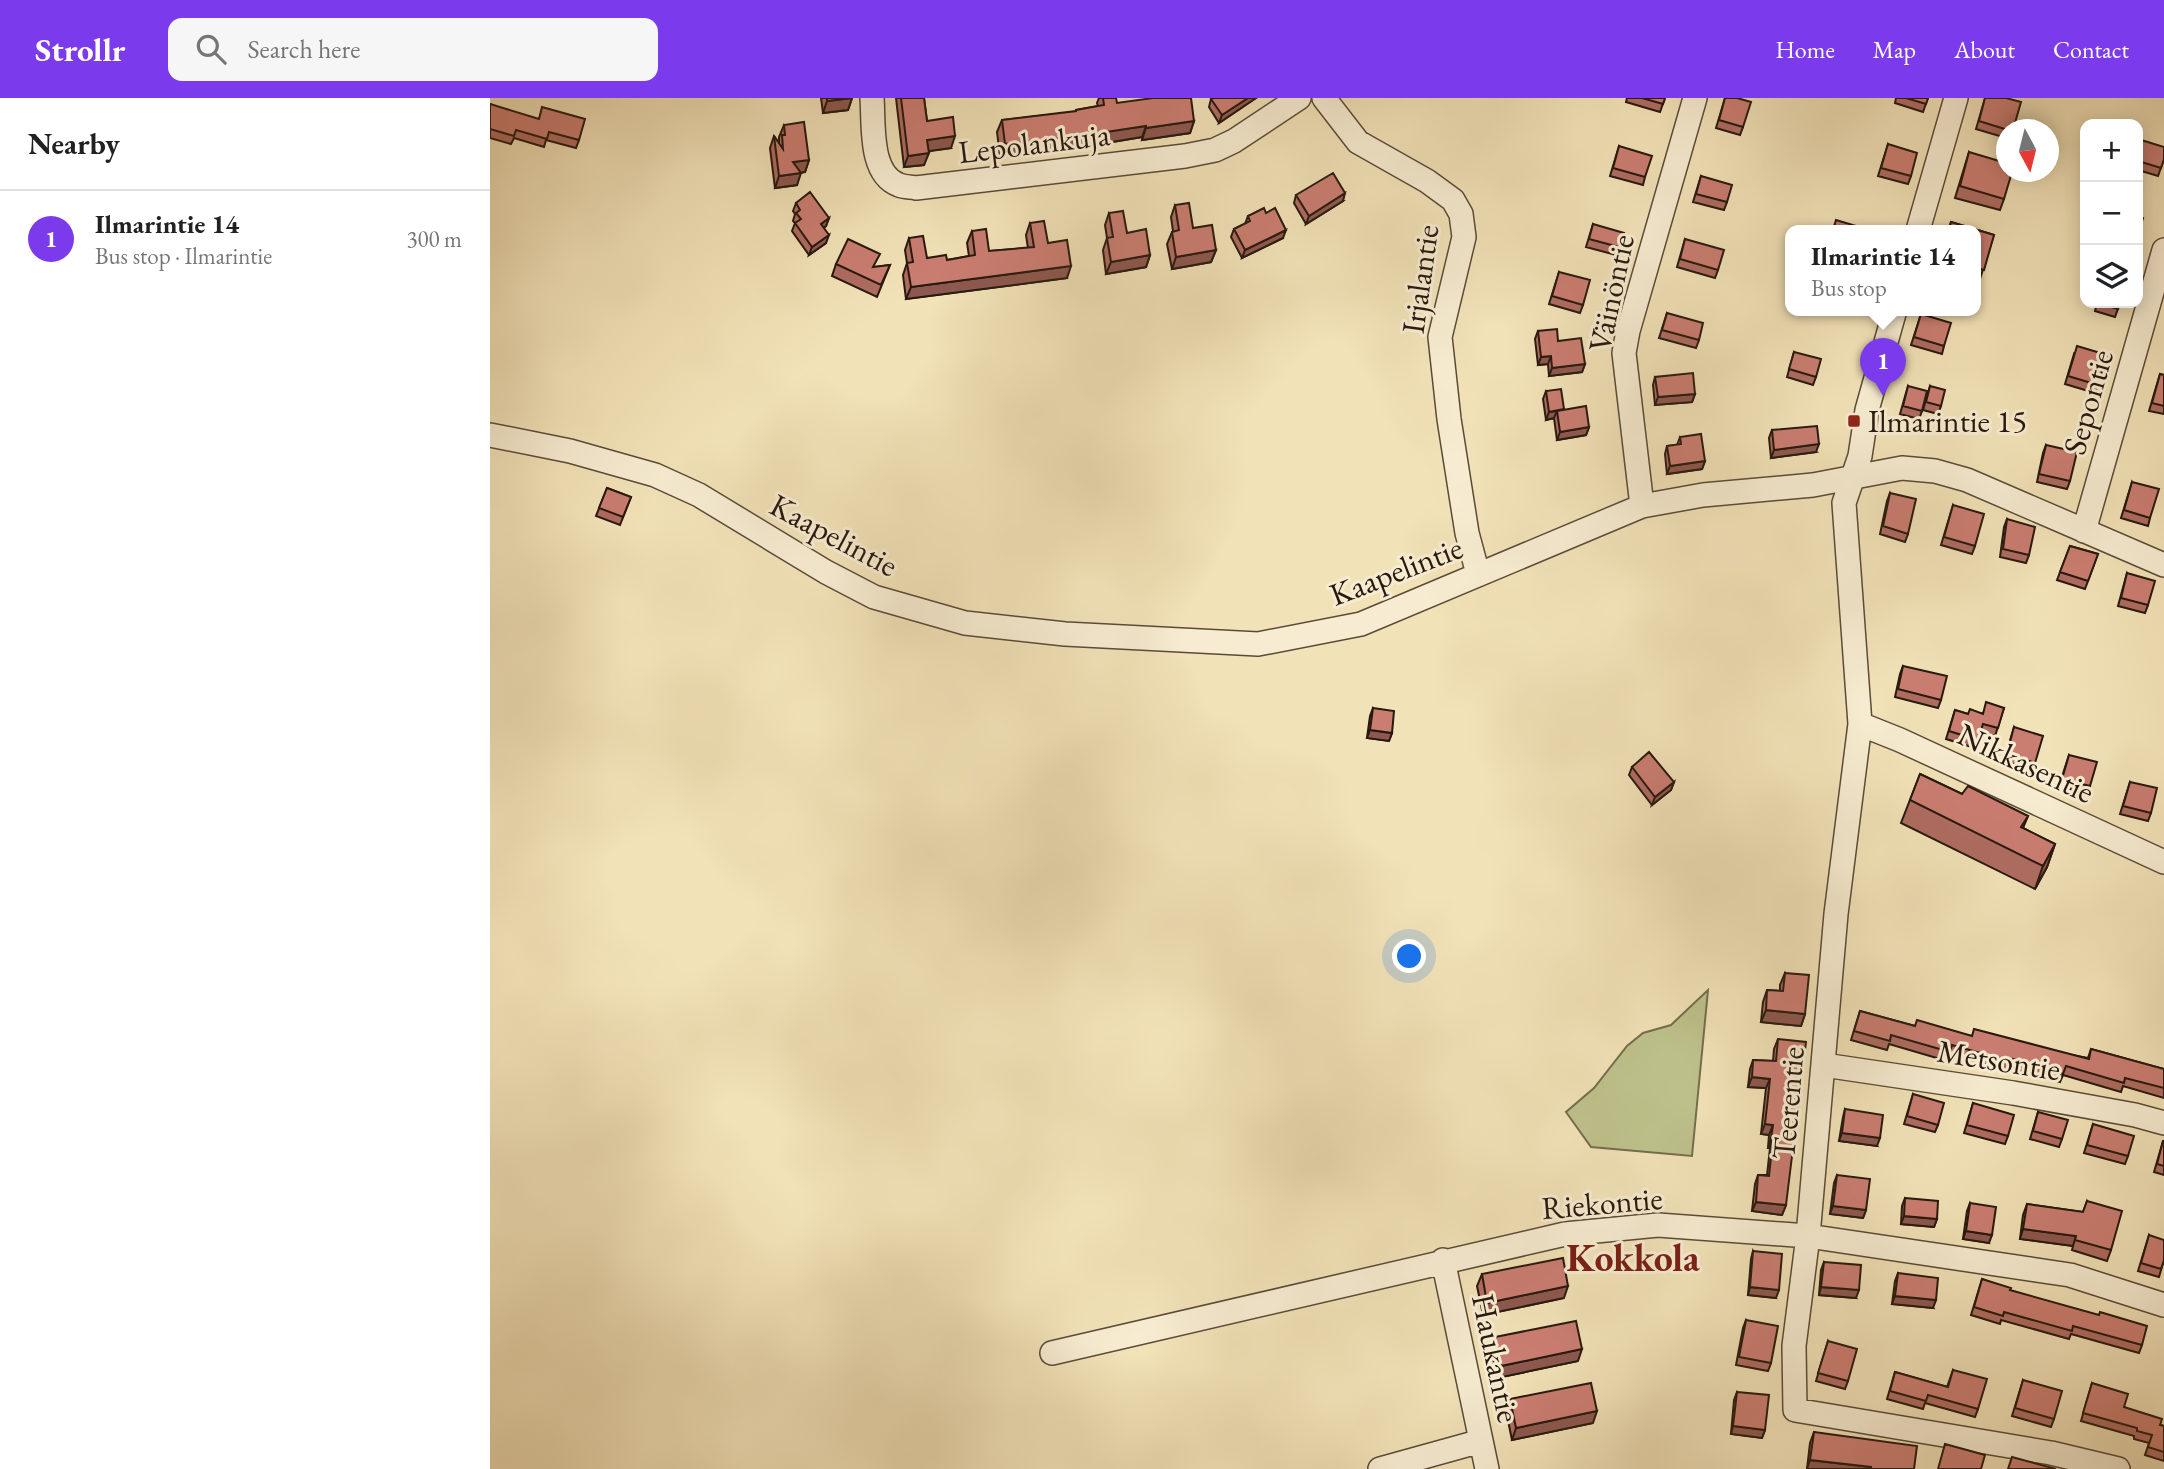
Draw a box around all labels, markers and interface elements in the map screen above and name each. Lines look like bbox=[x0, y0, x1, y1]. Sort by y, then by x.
search box bbox=[168, 18, 658, 81]
text: Strollr bbox=[35, 28, 126, 71]
icon: search bbox=[192, 30, 230, 68]
text: Search here bbox=[248, 32, 360, 66]
text: Home bbox=[1775, 34, 1835, 65]
text: Map bbox=[1873, 34, 1916, 65]
text: About bbox=[1954, 34, 2015, 65]
text: Contact bbox=[2053, 34, 2129, 65]
street label: Lepolankuja bbox=[956, 113, 1112, 173]
north arrow bbox=[1996, 119, 2059, 182]
map controls bbox=[2080, 119, 2143, 308]
button: + bbox=[2080, 119, 2143, 182]
text: Nearby bbox=[28, 124, 120, 163]
button: − bbox=[2080, 182, 2143, 245]
text: Ilmarintie 14 bbox=[95, 207, 239, 241]
street label: Irjalantie bbox=[1392, 222, 1448, 336]
text: 1 bbox=[45, 224, 57, 254]
text: 300 m bbox=[406, 224, 462, 254]
popup bbox=[1785, 225, 1981, 316]
street label: Väinöntie bbox=[1578, 230, 1644, 356]
text: Ilmarintie 14 bbox=[1811, 239, 1955, 273]
text: Bus stop · Ilmarintie bbox=[95, 241, 272, 271]
button: layers bbox=[2080, 245, 2143, 308]
text: Bus stop bbox=[1811, 273, 1887, 303]
pin: 1 bbox=[1860, 338, 1906, 396]
street label: Sepontie bbox=[2053, 345, 2123, 459]
place label: Ilmarintie 15 bbox=[1868, 400, 2027, 442]
marker: Ilmarintie 15 bbox=[1846, 413, 1862, 429]
street label: Kaapelintie bbox=[763, 484, 905, 586]
street label: Kaapelintie bbox=[1323, 526, 1469, 616]
street label: Nikkasentie bbox=[1951, 713, 2101, 813]
your location bbox=[1392, 939, 1426, 973]
street label: Metsontie bbox=[1934, 1030, 2064, 1090]
street label: Teerentie bbox=[1762, 1045, 1814, 1161]
street label: Riekontie bbox=[1540, 1177, 1664, 1229]
district label: Kokkola bbox=[1566, 1233, 1700, 1282]
street label: Haukantie bbox=[1462, 1290, 1530, 1426]

